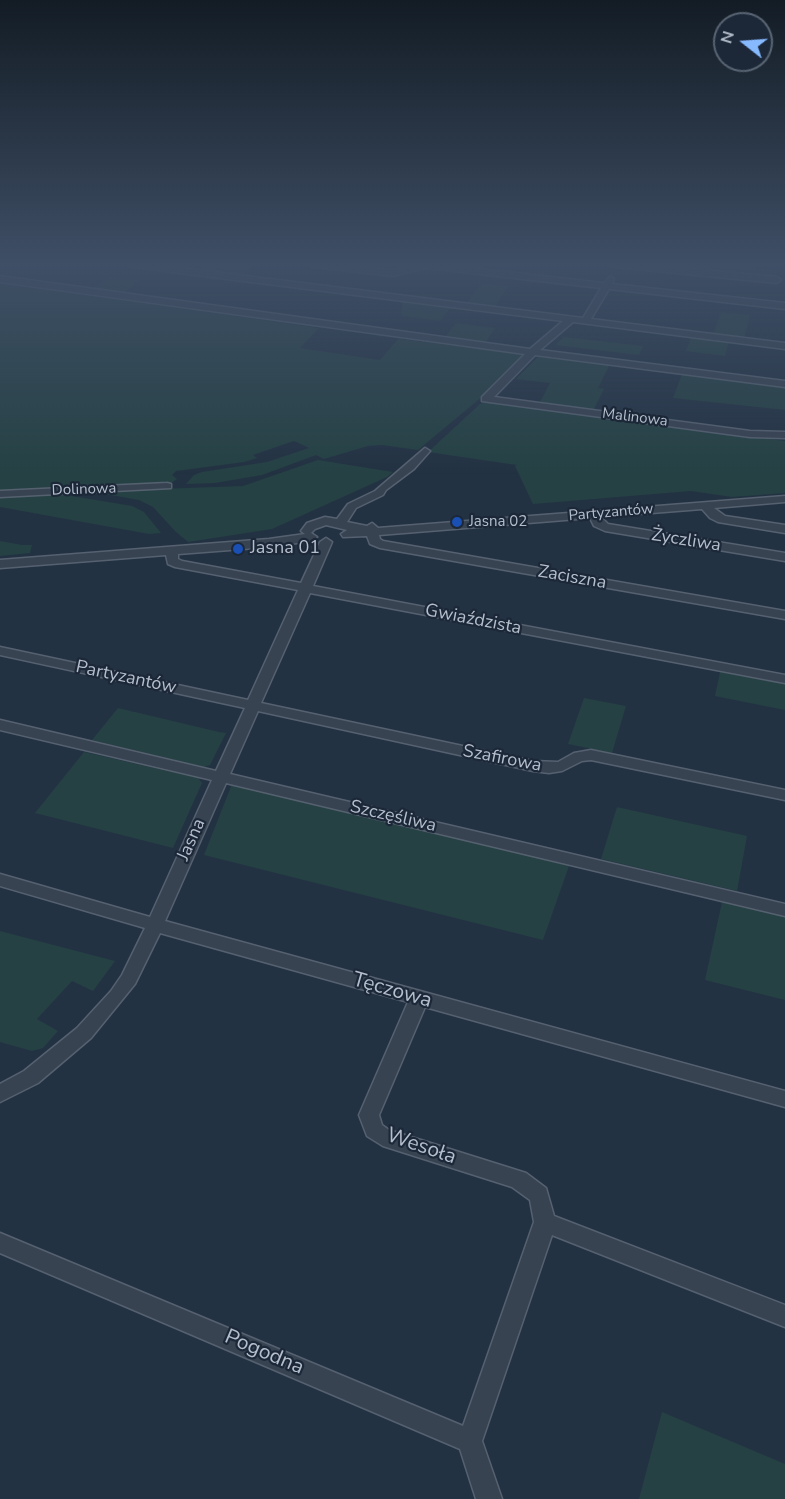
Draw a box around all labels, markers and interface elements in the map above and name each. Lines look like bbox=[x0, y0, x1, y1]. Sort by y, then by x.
north arrow bbox=[713, 12, 773, 72]
text: N bbox=[715, 28, 740, 46]
street label: Malinowa bbox=[601, 405, 669, 431]
street label: Dolinowa bbox=[51, 480, 117, 500]
street label: Partyzantów bbox=[568, 500, 654, 526]
place label: Jasna 02 bbox=[469, 513, 527, 531]
marker: Jasna 02 bbox=[450, 515, 464, 529]
street label: Życzliwa bbox=[650, 525, 722, 557]
place label: Jasna 01 bbox=[250, 538, 320, 560]
marker: Jasna 01 bbox=[231, 542, 245, 556]
street label: Zaciszna bbox=[536, 561, 608, 595]
street label: Gwiaździsta bbox=[423, 600, 523, 640]
street label: Partyzantów bbox=[74, 657, 178, 699]
street label: Szafirowa bbox=[461, 741, 543, 777]
street label: Szczęśliwa bbox=[348, 797, 438, 837]
street label: Jasna bbox=[173, 816, 211, 864]
street label: Tęczowa bbox=[349, 968, 435, 1014]
street label: Wesoła bbox=[383, 1123, 459, 1171]
street label: Pogodna bbox=[221, 1325, 307, 1381]

